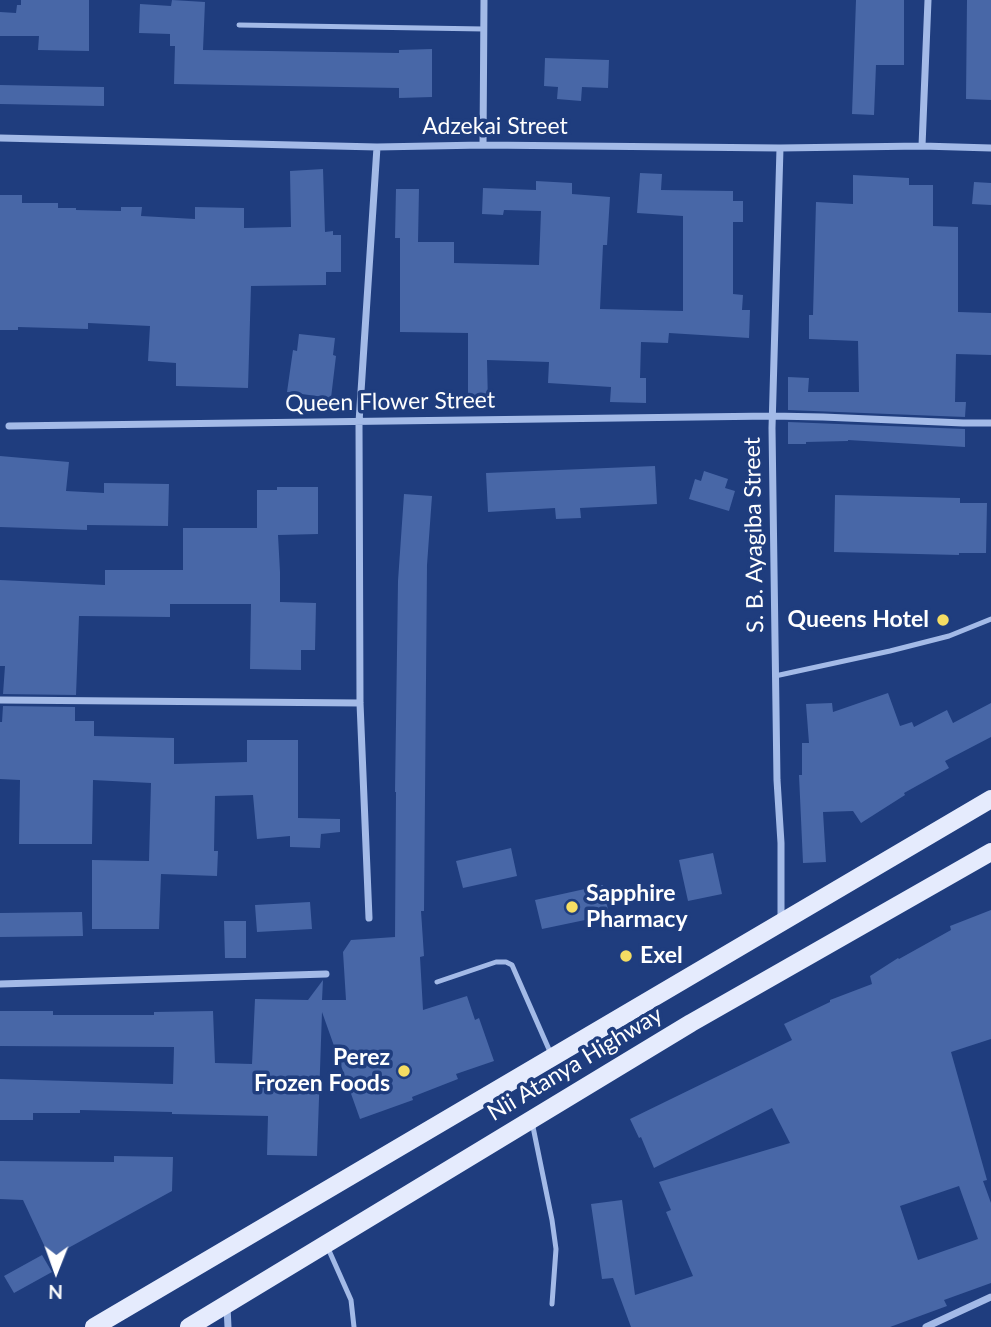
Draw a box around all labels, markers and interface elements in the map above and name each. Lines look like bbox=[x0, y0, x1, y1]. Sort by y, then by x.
street label: Adzekai Street bbox=[422, 113, 568, 141]
street label: Queen Flower Street bbox=[285, 386, 495, 418]
street label: S. B. Ayagiba Street bbox=[738, 437, 770, 633]
place label: Queens Hotel bbox=[788, 606, 929, 634]
marker: Queens Hotel bbox=[935, 612, 951, 628]
place label: Sapphire Pharmacy bbox=[586, 880, 688, 934]
marker: Sapphire Pharmacy bbox=[564, 899, 580, 915]
place label: Exel bbox=[640, 942, 683, 970]
marker: Exel bbox=[618, 948, 634, 964]
street label: Nii Atanya Highway bbox=[483, 1001, 667, 1127]
place label: Perez Frozen Foods bbox=[254, 1044, 390, 1098]
marker: Perez Frozen Foods bbox=[396, 1063, 412, 1079]
north arrow bbox=[21, 1236, 91, 1306]
text: N bbox=[48, 1281, 63, 1304]

